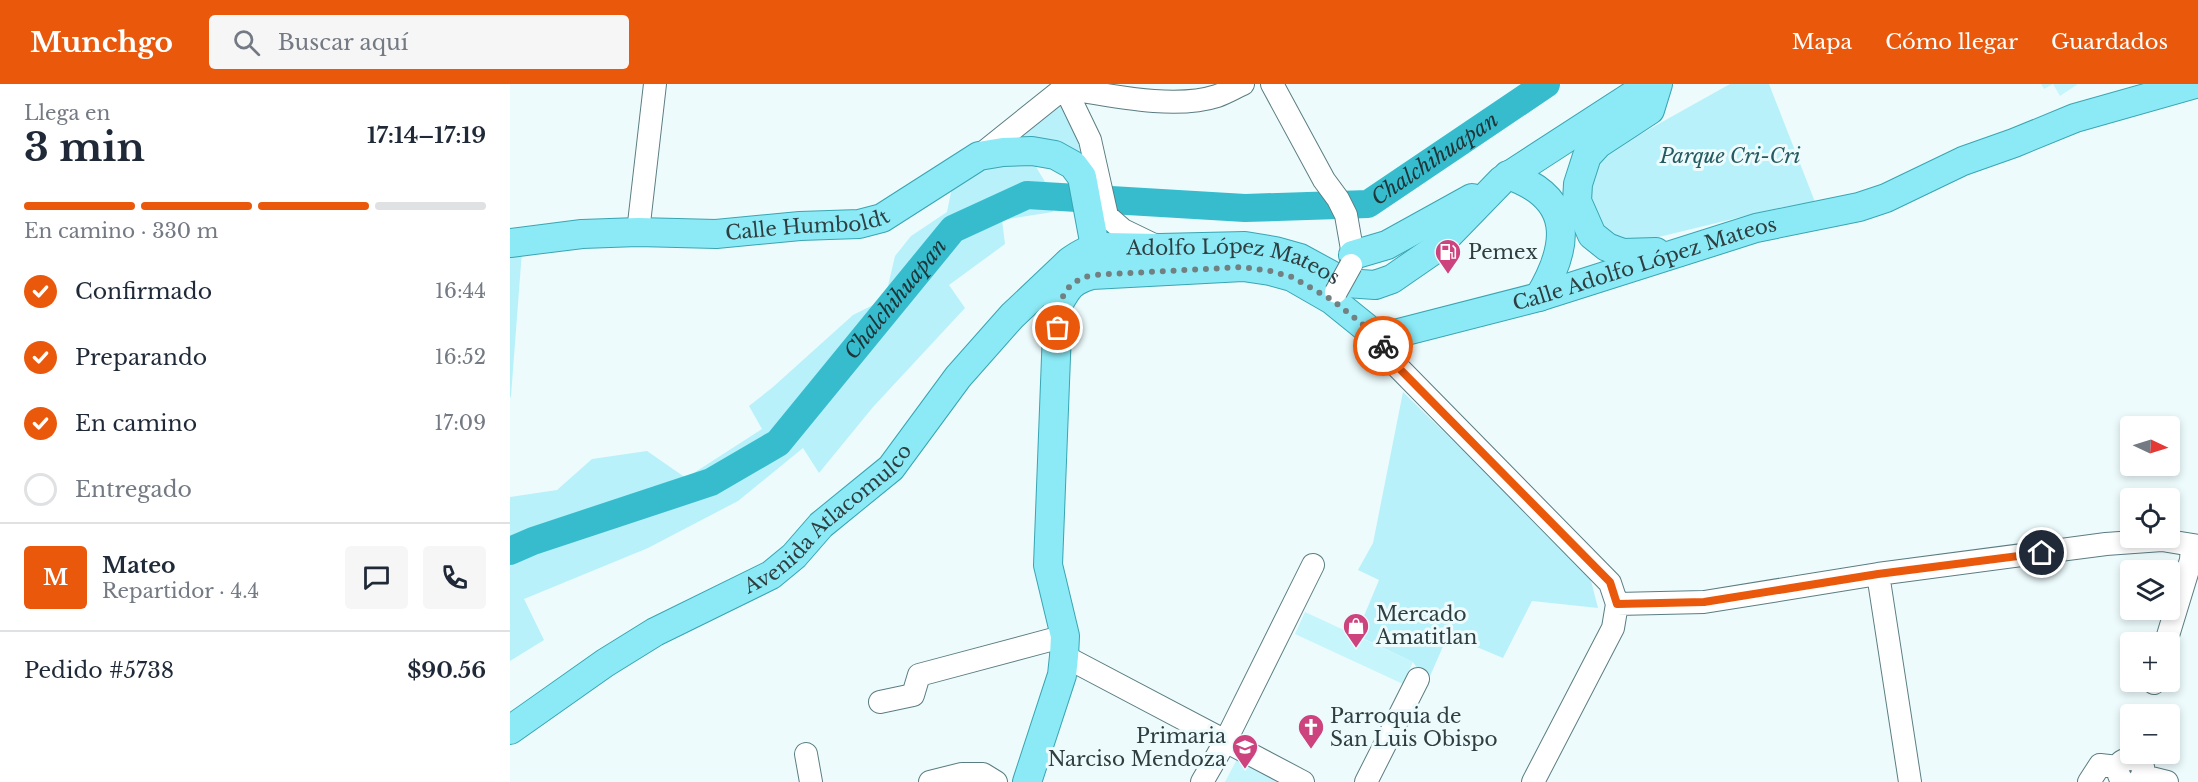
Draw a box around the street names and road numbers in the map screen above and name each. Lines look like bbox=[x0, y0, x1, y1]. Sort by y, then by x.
street label: Calle Humboldt bbox=[724, 204, 894, 245]
street label: Calle Adolfo López Mateos bbox=[1510, 212, 1779, 315]
street label: Adolfo López Mateos bbox=[1125, 234, 1344, 289]
street label: Avenida Atlacomulco bbox=[739, 439, 917, 599]

